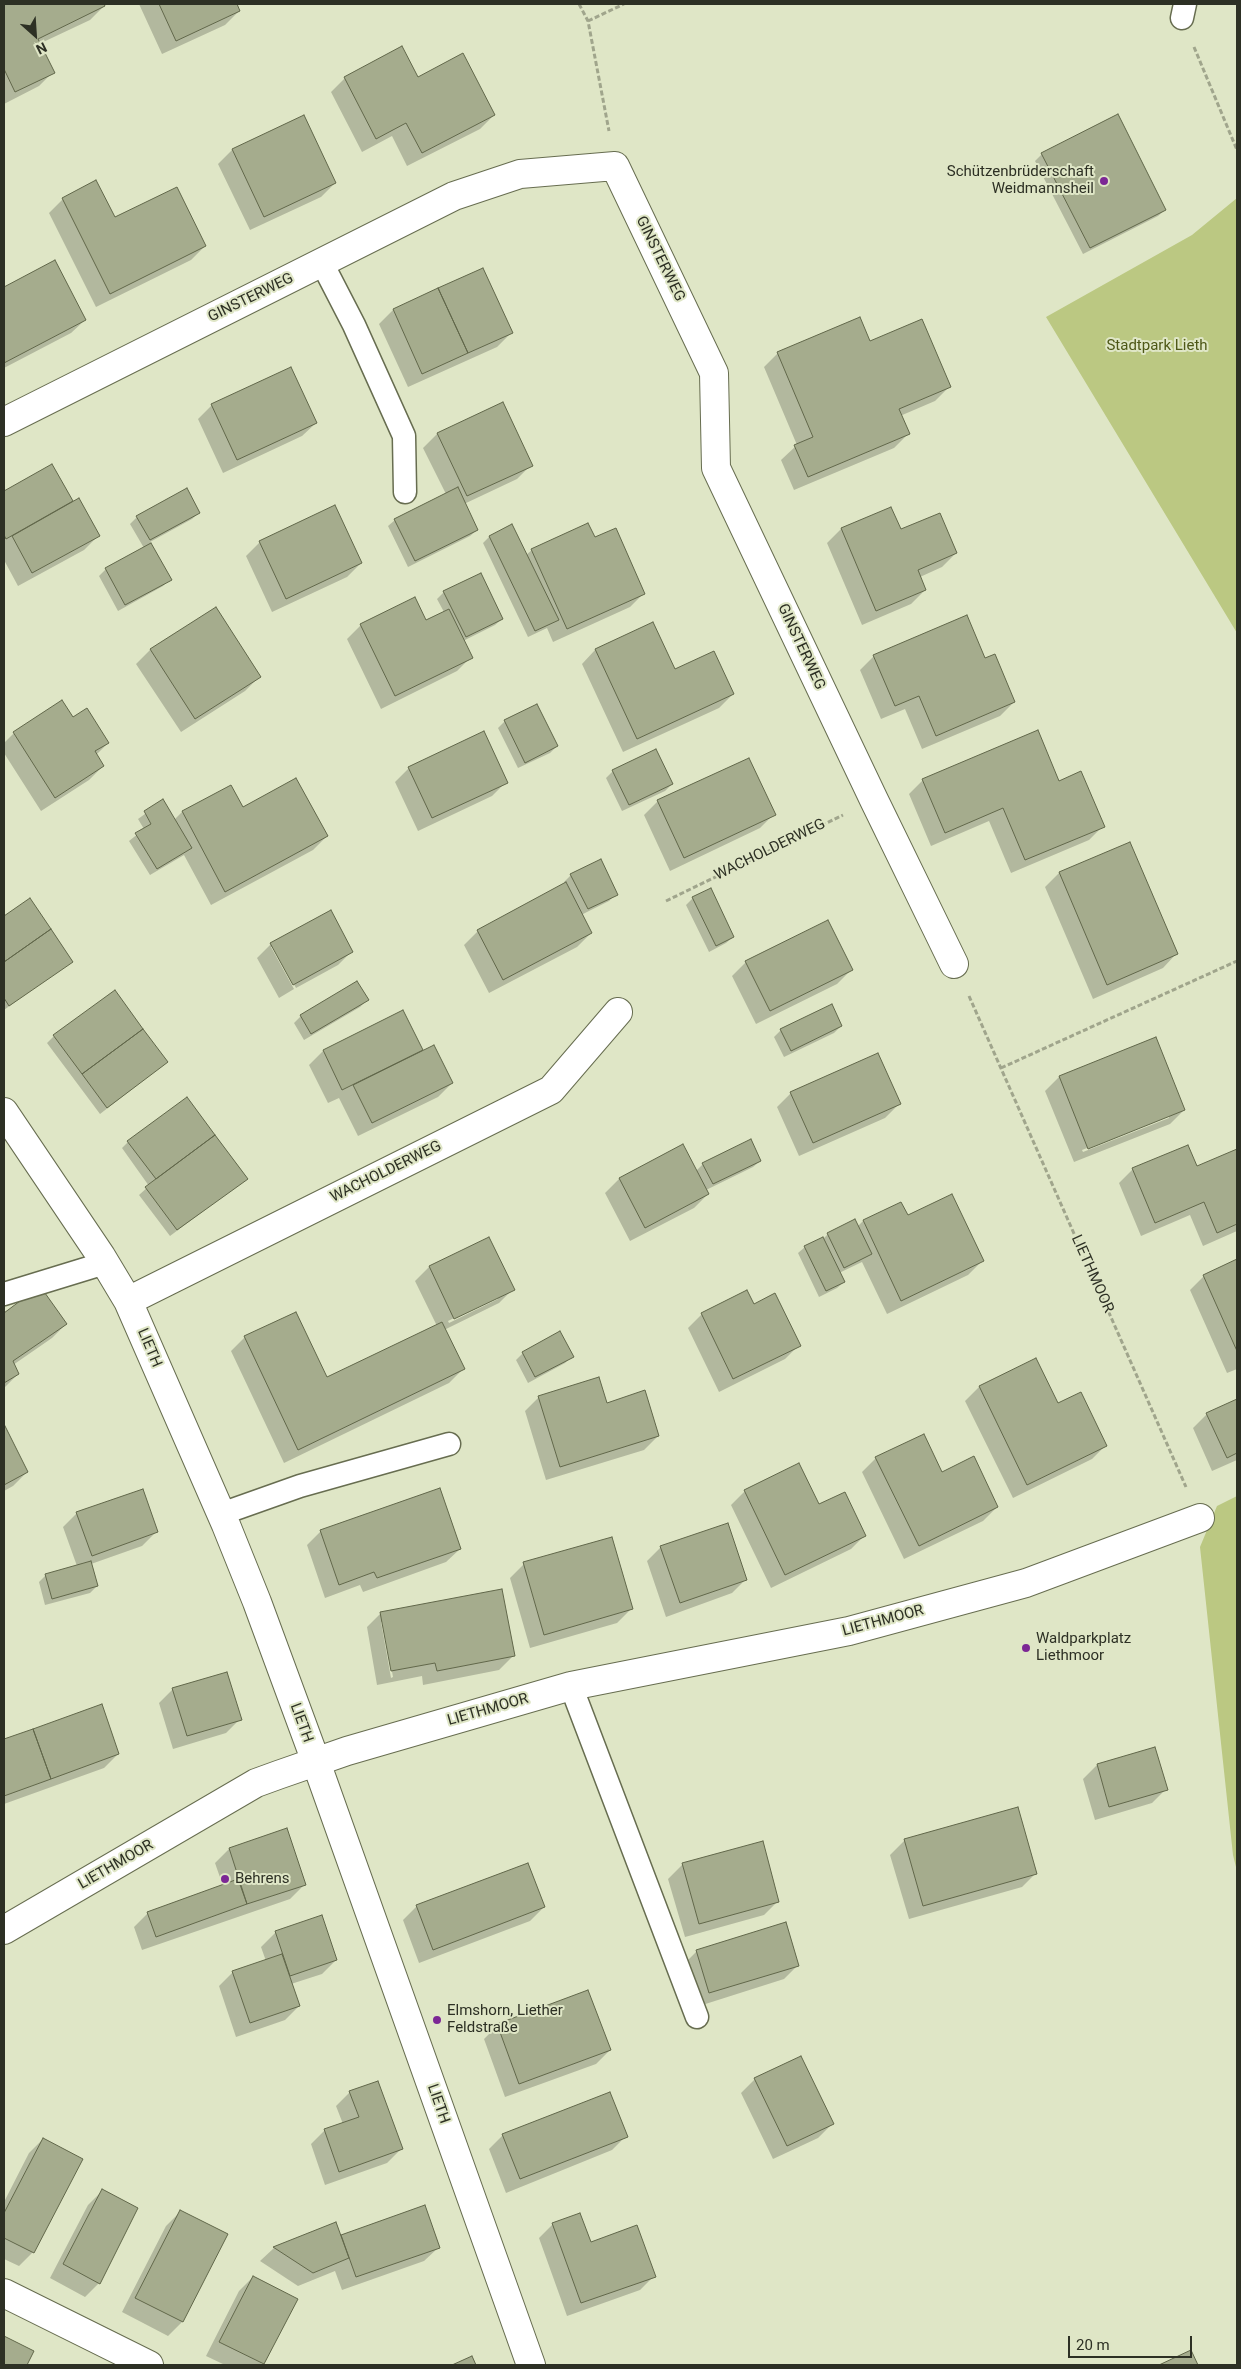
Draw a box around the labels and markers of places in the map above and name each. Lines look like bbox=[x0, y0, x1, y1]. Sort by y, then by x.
place label: Schützenbrüderschaft Weidmannsheil bbox=[947, 163, 1094, 198]
marker: Schützenbrüderschaft Weidmannsheil bbox=[1098, 175, 1110, 187]
place label: Waldparkplatz Liethmoor bbox=[1036, 1630, 1131, 1665]
marker: Waldparkplatz Liethmoor bbox=[1020, 1642, 1032, 1654]
place label: Behrens bbox=[235, 1870, 289, 1888]
marker: Behrens bbox=[219, 1873, 231, 1885]
place label: Elmshorn, Liether Feldstraße bbox=[447, 2002, 563, 2037]
marker: Elmshorn, Liether Feldstraße bbox=[431, 2014, 443, 2026]

